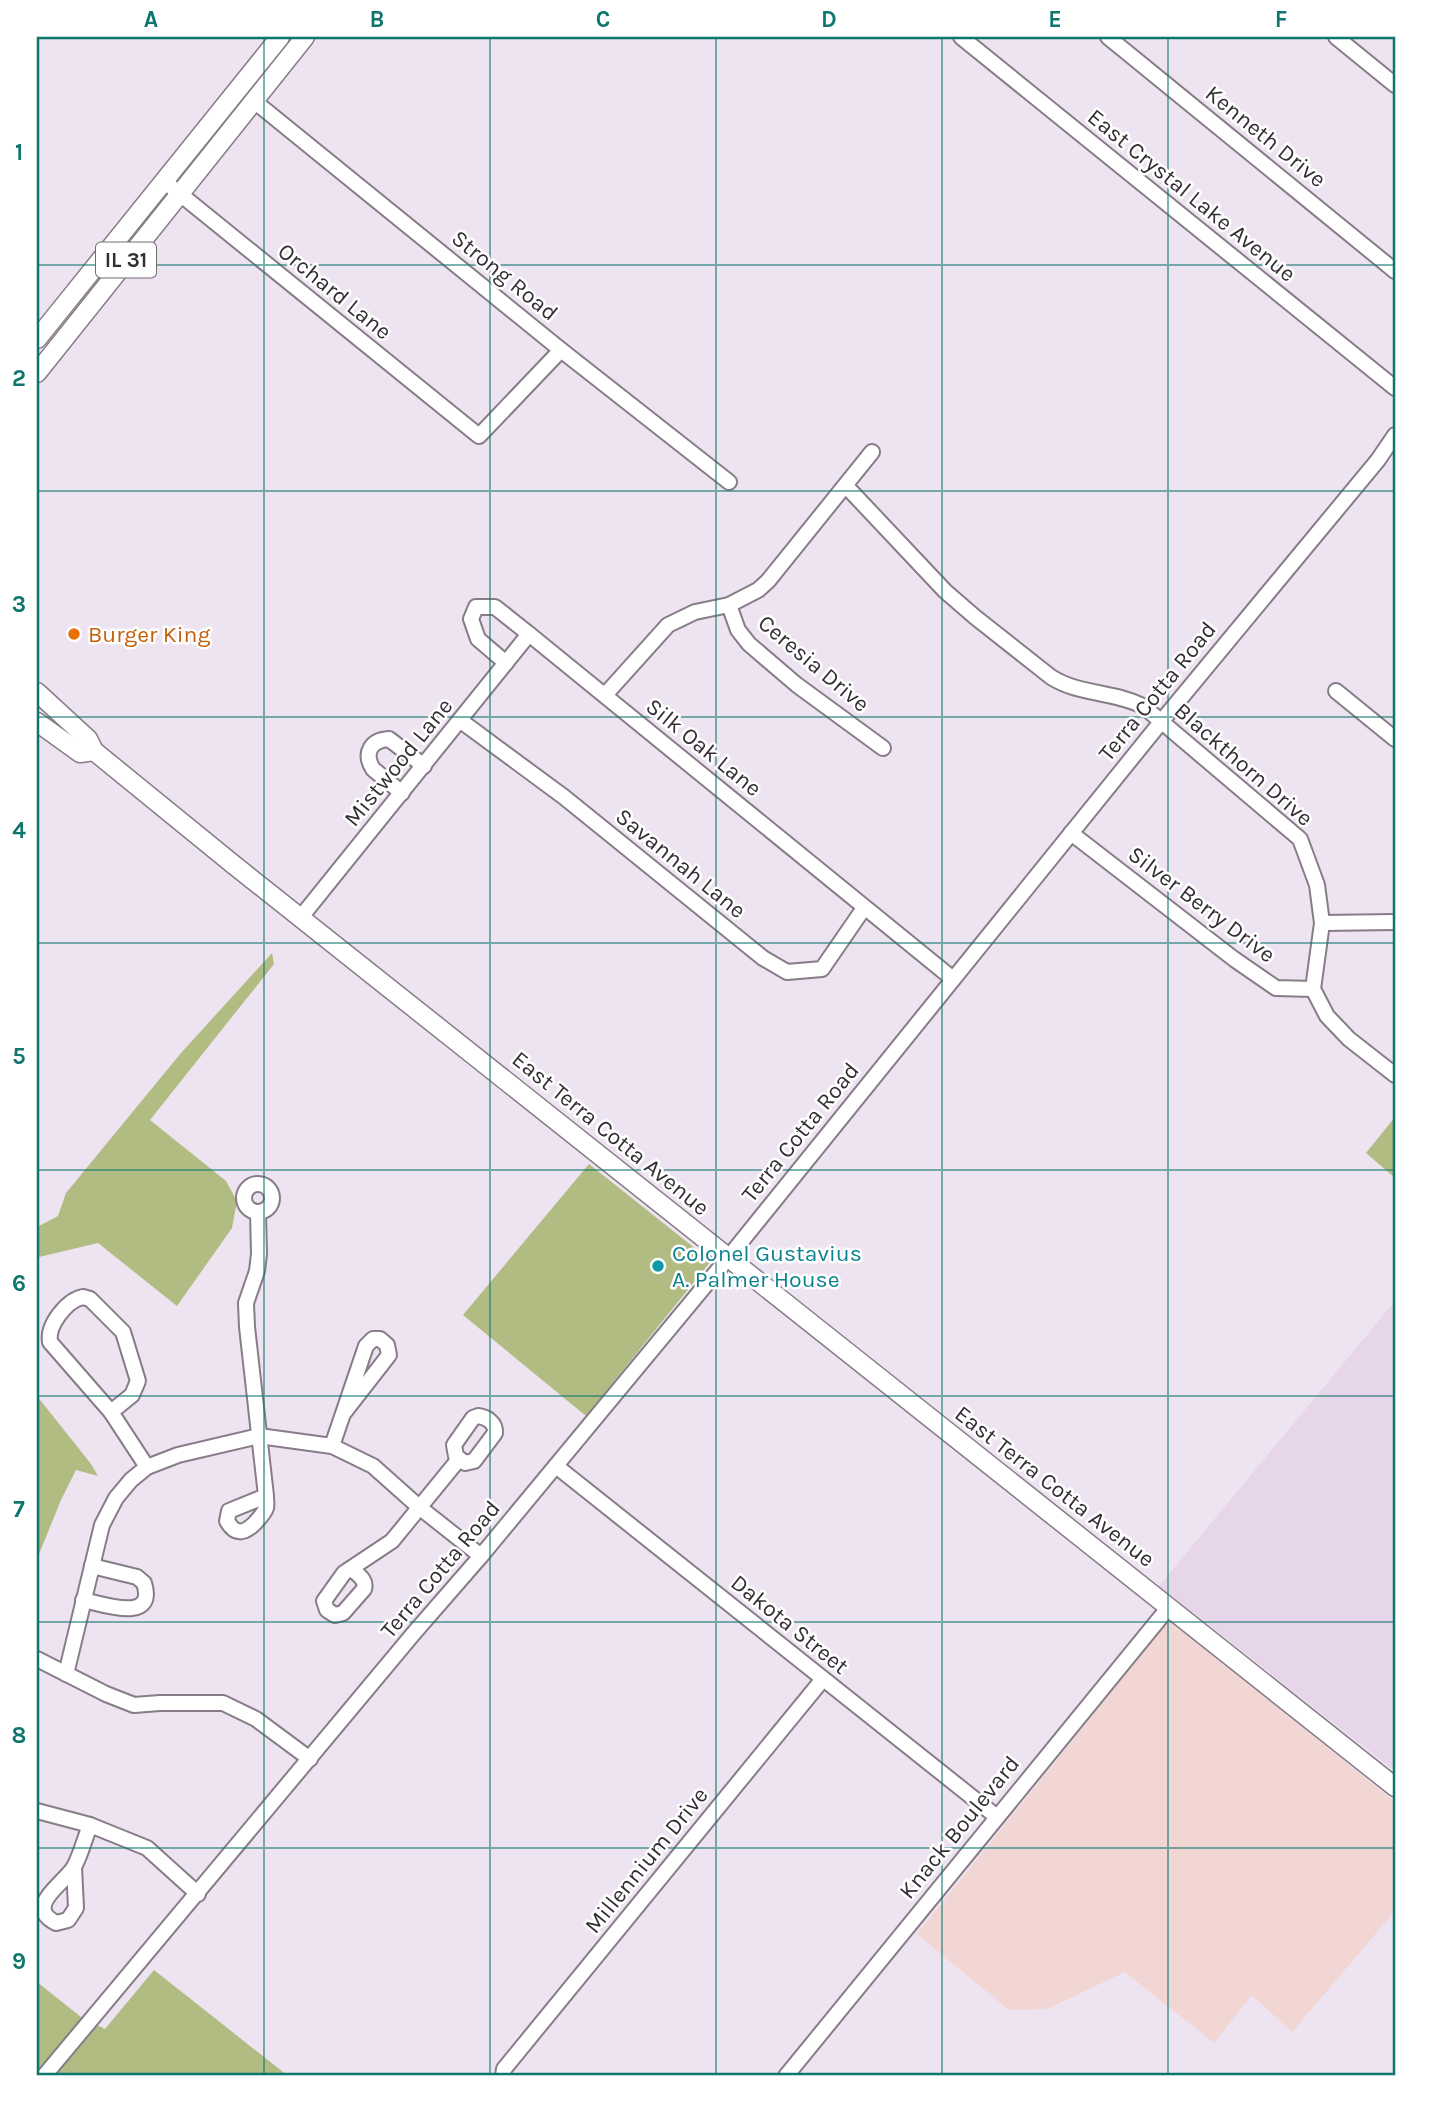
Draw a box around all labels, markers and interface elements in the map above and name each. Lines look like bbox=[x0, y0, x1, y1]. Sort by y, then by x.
text: A bbox=[144, 6, 158, 33]
text: B bbox=[370, 6, 384, 33]
text: C bbox=[596, 6, 610, 33]
text: D bbox=[821, 6, 837, 33]
text: E bbox=[1048, 6, 1062, 33]
text: F bbox=[1275, 6, 1287, 33]
street label: Kenneth Drive bbox=[1200, 80, 1331, 193]
street label: East Crystal Lake Avenue bbox=[1082, 103, 1301, 288]
text: 1 bbox=[15, 139, 23, 166]
street label: Strong Road bbox=[446, 224, 563, 326]
street label: Orchard Lane bbox=[273, 237, 397, 345]
road number: IL 31 bbox=[96, 243, 156, 278]
text: 2 bbox=[12, 365, 26, 392]
text: 3 bbox=[12, 591, 26, 618]
street label: Ceresia Drive bbox=[753, 609, 875, 718]
street label: Terra Cotta Road bbox=[1093, 616, 1222, 766]
place label: Burger King bbox=[88, 621, 210, 648]
marker: Burger King bbox=[66, 626, 82, 642]
street label: Mistwood Lane bbox=[338, 693, 458, 832]
street label: Silk Oak Lane bbox=[641, 693, 767, 802]
street label: Blackthorn Drive bbox=[1169, 697, 1318, 832]
street label: Savannah Lane bbox=[610, 803, 751, 924]
text: 4 bbox=[12, 817, 26, 844]
street label: Silver Berry Drive bbox=[1123, 840, 1280, 968]
text: 5 bbox=[12, 1043, 26, 1070]
street label: East Terra Cotta Avenue bbox=[507, 1046, 715, 1221]
street label: Terra Cotta Road bbox=[736, 1057, 865, 1207]
place label: Colonel Gustavius A. Palmer House bbox=[672, 1240, 862, 1293]
marker: Colonel Gustavius A. Palmer House bbox=[650, 1258, 666, 1274]
text: 6 bbox=[12, 1270, 26, 1297]
street label: East Terra Cotta Avenue bbox=[949, 1400, 1160, 1573]
street label: Terra Cotta Road bbox=[375, 1495, 506, 1644]
text: 7 bbox=[13, 1496, 25, 1523]
street label: Dakota Street bbox=[726, 1569, 854, 1680]
text: 8 bbox=[12, 1722, 26, 1749]
street label: Knack Boulevard bbox=[894, 1750, 1025, 1904]
street label: Millennium Drive bbox=[579, 1782, 714, 1939]
text: 9 bbox=[12, 1948, 26, 1975]

